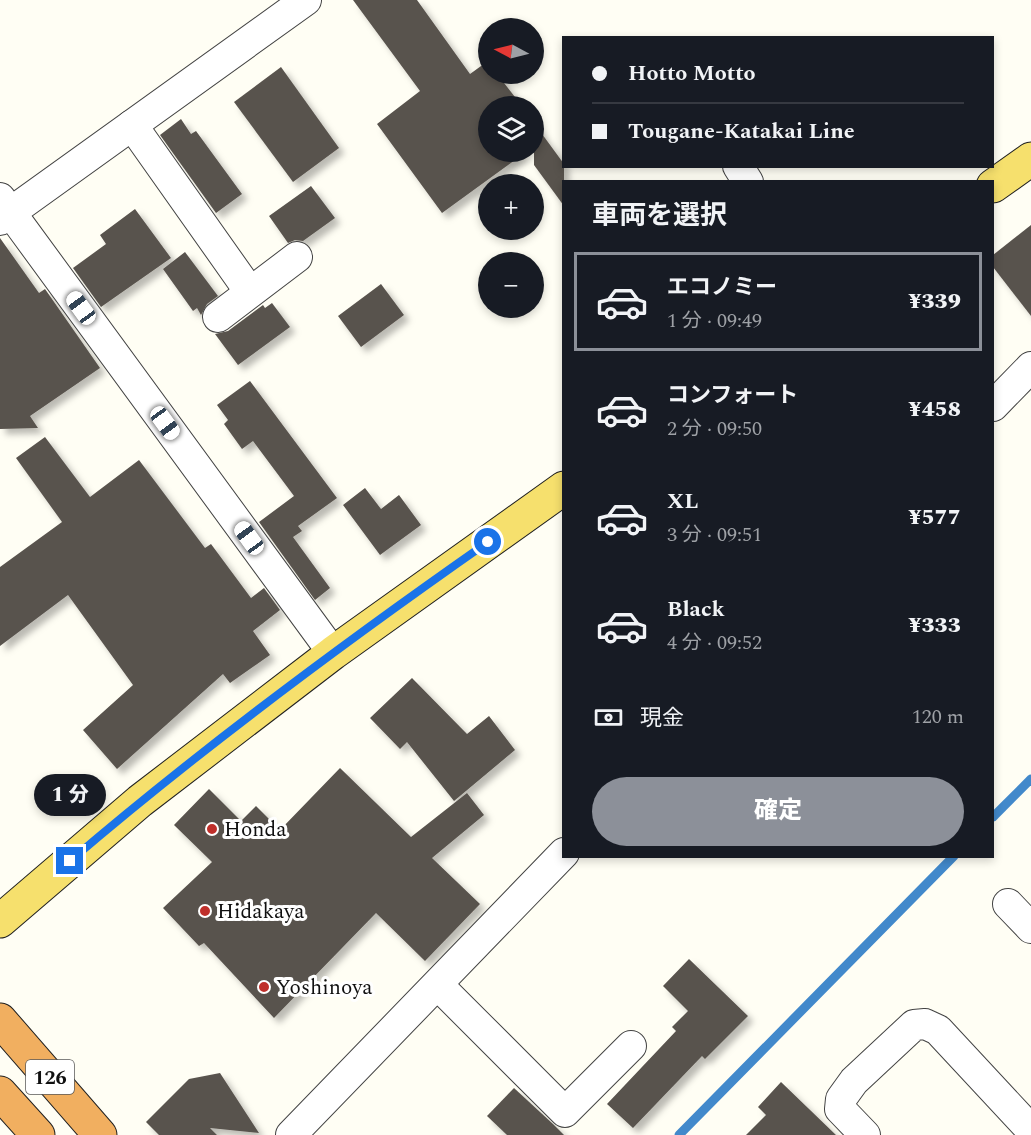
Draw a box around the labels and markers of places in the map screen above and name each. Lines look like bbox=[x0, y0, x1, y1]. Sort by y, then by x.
place label: Honda bbox=[224, 814, 287, 846]
marker: Honda bbox=[205, 822, 219, 836]
place label: Hidakaya bbox=[217, 896, 305, 928]
marker: Hidakaya bbox=[198, 904, 212, 918]
place label: Yoshinoya bbox=[276, 972, 373, 1004]
marker: Yoshinoya bbox=[257, 980, 271, 994]

